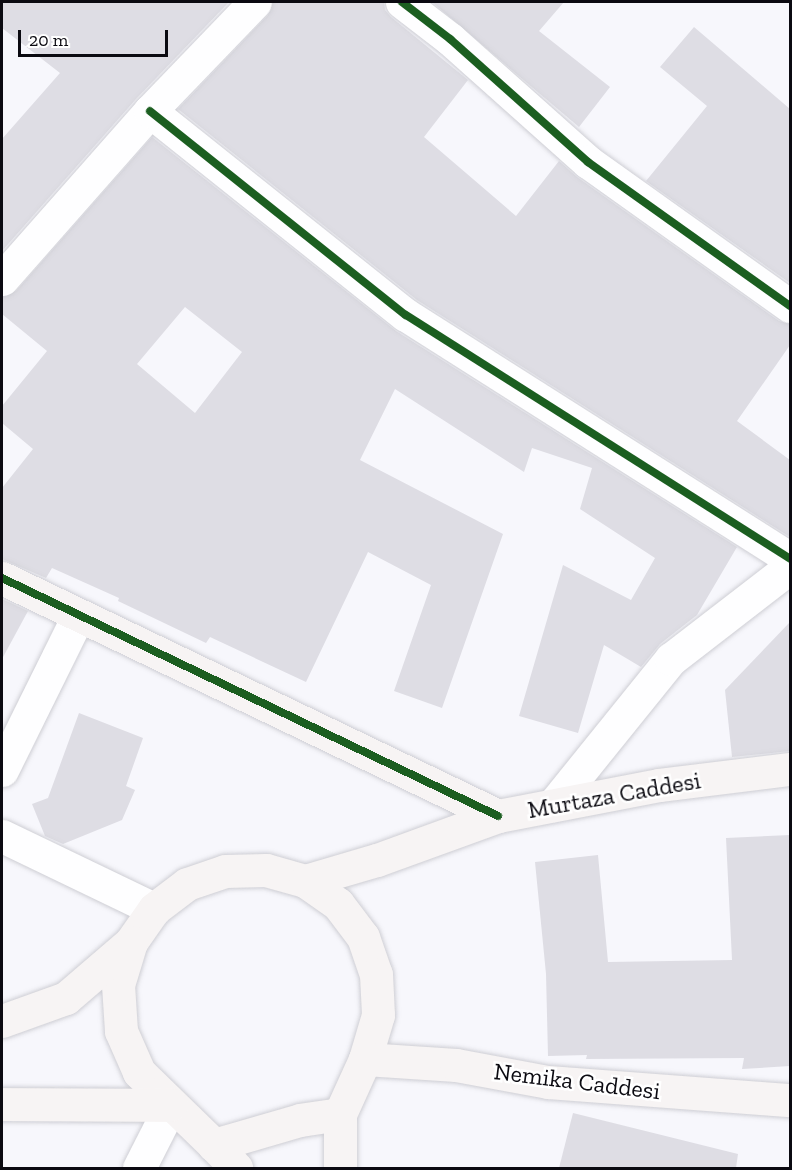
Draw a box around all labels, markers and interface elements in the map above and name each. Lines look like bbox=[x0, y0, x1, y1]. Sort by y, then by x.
scale bar bbox=[21, 18, 171, 56]
text: 20 m bbox=[29, 29, 68, 51]
street label: Murtaza Caddesi bbox=[525, 766, 703, 824]
street label: Nemika Caddesi bbox=[492, 1057, 662, 1105]

